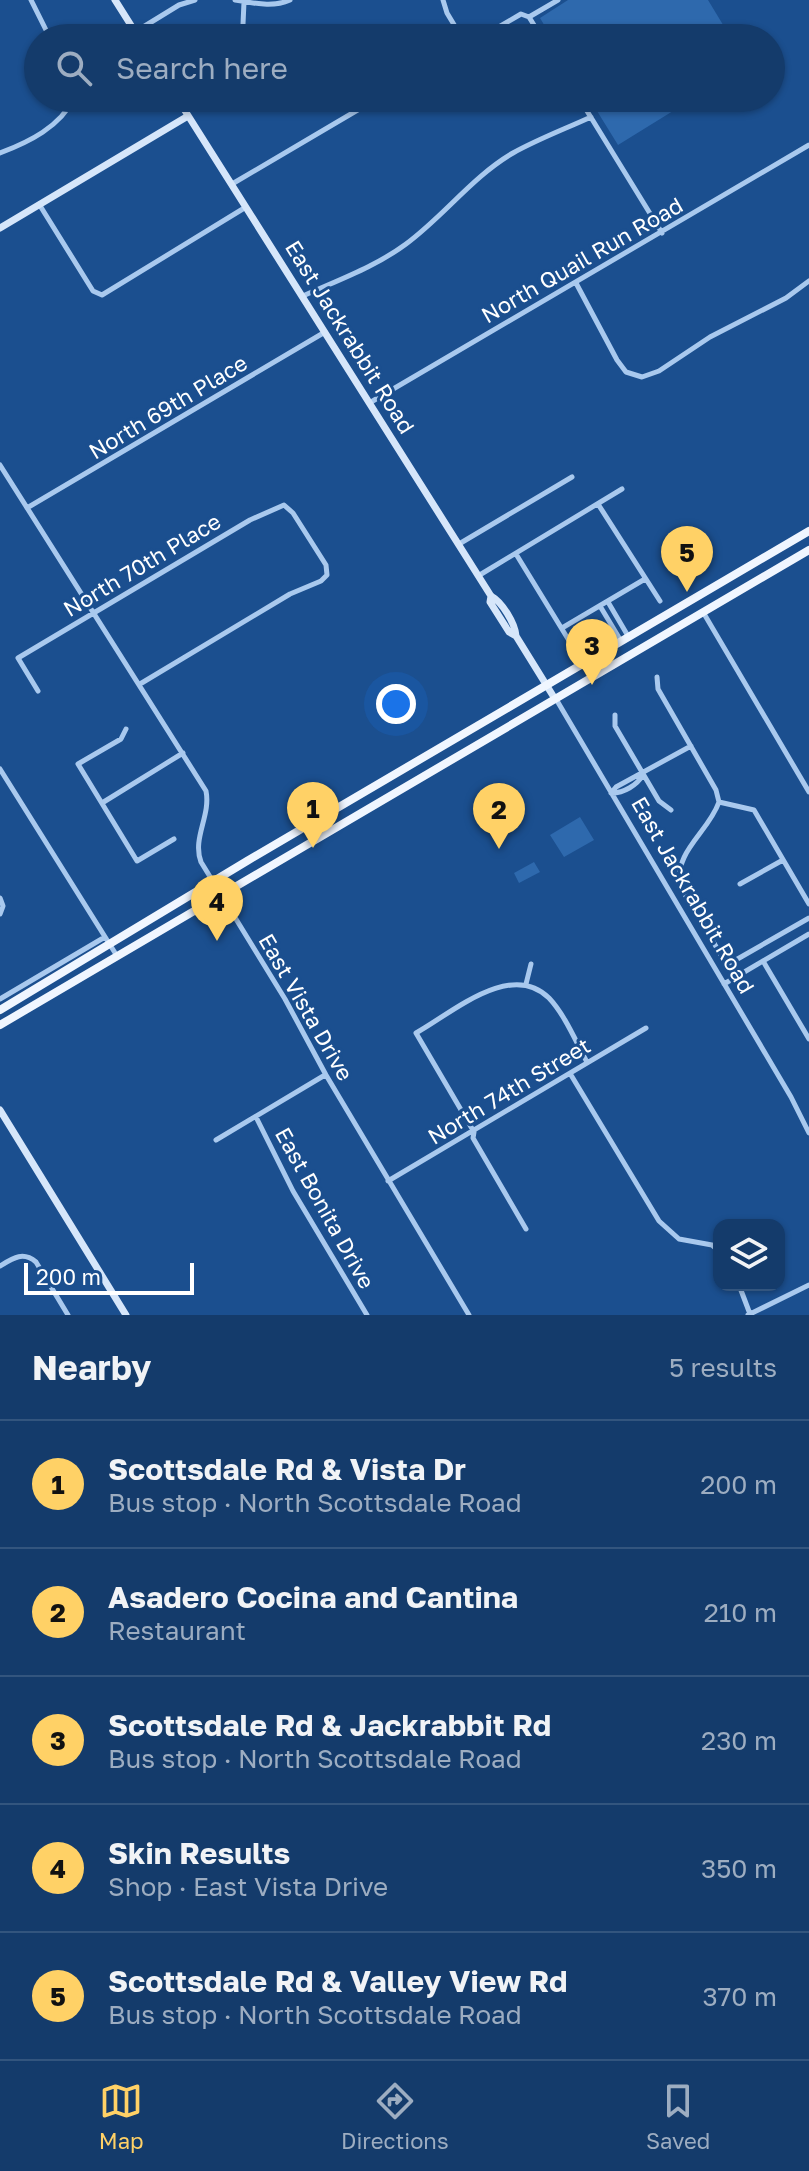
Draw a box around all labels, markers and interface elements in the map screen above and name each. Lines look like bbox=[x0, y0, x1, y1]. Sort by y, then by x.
search box bbox=[24, 24, 785, 112]
icon: search bbox=[52, 46, 96, 90]
text: Search here bbox=[116, 50, 288, 86]
street label: North Quail Run Road bbox=[476, 191, 687, 328]
street label: East Jackrabbit Road bbox=[280, 235, 421, 438]
street label: North 69th Place bbox=[84, 349, 252, 464]
street label: North 70th Place bbox=[58, 507, 225, 622]
pin: 5 bbox=[661, 526, 713, 592]
pin: 3 bbox=[566, 619, 618, 685]
your location bbox=[376, 684, 416, 724]
pin: 1 bbox=[287, 782, 339, 848]
pin: 2 bbox=[473, 783, 525, 849]
street label: East Jackrabbit Road bbox=[626, 792, 761, 998]
pin: 4 bbox=[191, 875, 243, 941]
street label: East Vista Drive bbox=[253, 928, 359, 1085]
street label: North 74th Street bbox=[423, 1031, 595, 1150]
street label: East Bonita Drive bbox=[270, 1122, 381, 1293]
map controls bbox=[713, 1219, 785, 1291]
button: layers bbox=[713, 1219, 785, 1291]
scale bar bbox=[24, 1259, 194, 1295]
text: 200 m bbox=[36, 1263, 101, 1290]
text: Nearby bbox=[32, 1347, 152, 1387]
text: 5 results bbox=[669, 1352, 777, 1383]
text: Scottsdale Rd & Vista Dr bbox=[108, 1451, 466, 1487]
text: 1 bbox=[51, 1469, 65, 1500]
text: 200 m bbox=[700, 1469, 777, 1500]
text: Bus stop · North Scottsdale Road bbox=[108, 1487, 522, 1518]
text: Asadero Cocina and Cantina bbox=[108, 1579, 518, 1615]
text: 2 bbox=[50, 1597, 66, 1628]
text: 210 m bbox=[704, 1597, 777, 1628]
text: Restaurant bbox=[108, 1615, 246, 1646]
text: Scottsdale Rd & Jackrabbit Rd bbox=[108, 1707, 551, 1743]
text: 3 bbox=[50, 1725, 66, 1756]
text: 230 m bbox=[701, 1725, 777, 1756]
text: Bus stop · North Scottsdale Road bbox=[108, 1743, 522, 1774]
text: Skin Results bbox=[108, 1835, 290, 1871]
text: 4 bbox=[50, 1853, 66, 1884]
text: 350 m bbox=[701, 1853, 777, 1884]
text: Shop · East Vista Drive bbox=[108, 1871, 388, 1902]
text: Scottsdale Rd & Valley View Rd bbox=[108, 1963, 567, 1999]
text: 5 bbox=[50, 1981, 66, 2012]
text: 370 m bbox=[702, 1981, 777, 2012]
text: Bus stop · North Scottsdale Road bbox=[108, 1999, 522, 2030]
tab: Map bbox=[99, 2079, 144, 2154]
tab: Directions bbox=[341, 2079, 449, 2154]
tab: Saved bbox=[646, 2079, 710, 2154]

